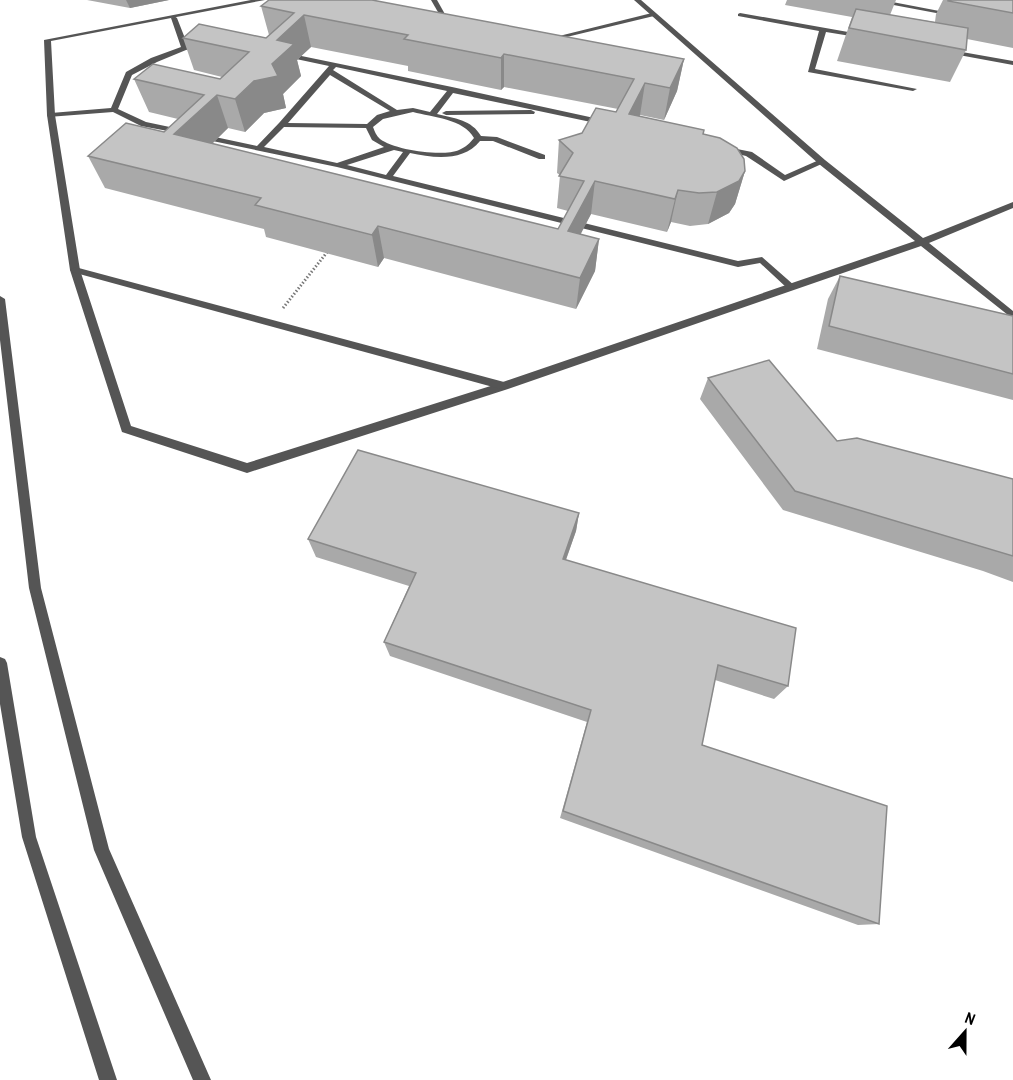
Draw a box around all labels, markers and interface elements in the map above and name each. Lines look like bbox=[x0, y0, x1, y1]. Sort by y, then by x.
north arrow bbox=[935, 1002, 995, 1062]
text: N bbox=[962, 1006, 979, 1030]

